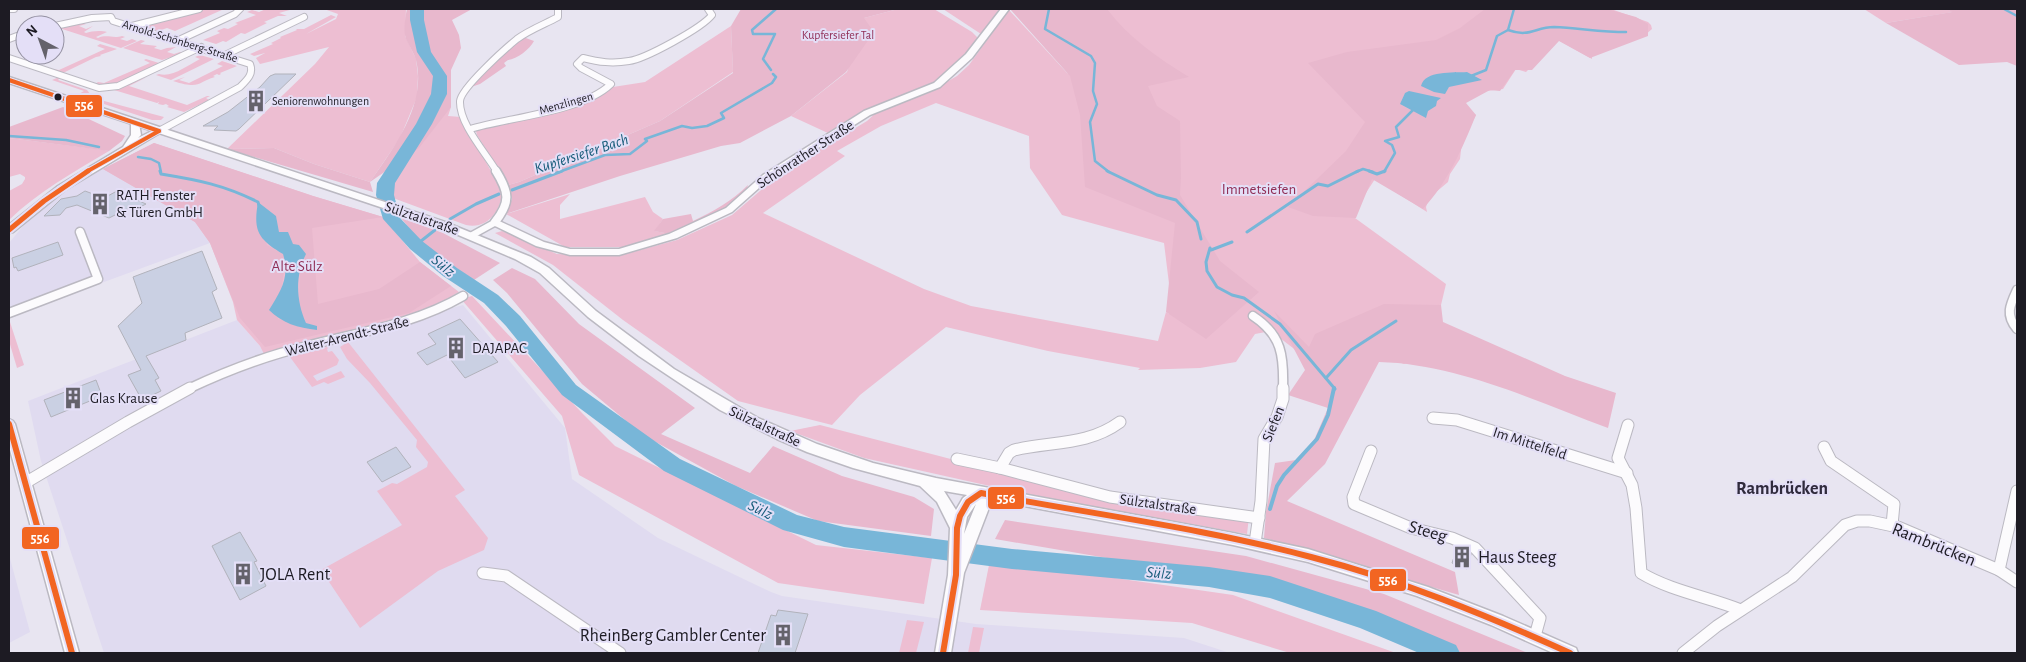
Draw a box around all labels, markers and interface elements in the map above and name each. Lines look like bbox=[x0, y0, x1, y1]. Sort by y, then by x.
north arrow bbox=[15, 15, 65, 65]
street label: Arnold-Schönberg-Straße bbox=[121, 18, 239, 64]
text: N bbox=[24, 22, 40, 39]
park label: Kupfersiefer Tal bbox=[802, 29, 874, 41]
building icon: Seniorenwohnungen bbox=[243, 88, 269, 114]
street label: Menzlingen bbox=[538, 90, 594, 116]
unlabelled marker bbox=[53, 92, 63, 102]
line badge: 556 bbox=[65, 94, 103, 118]
place label: Seniorenwohnungen bbox=[272, 95, 369, 107]
text: 556 bbox=[75, 99, 94, 113]
street label: Schönrather Straße bbox=[754, 117, 857, 191]
water label: Kupfersiefer Bach bbox=[532, 131, 631, 178]
park label: Immetsiefen bbox=[1222, 182, 1296, 197]
place label: RATH Fenster & Türen GmbH bbox=[116, 188, 203, 220]
building icon: RATH Fenster & Türen GmbH bbox=[87, 191, 113, 217]
street label: Sülztalstraße bbox=[383, 199, 461, 238]
water label: Sülz bbox=[429, 252, 459, 280]
park label: Alte Sülz bbox=[272, 259, 322, 274]
street label: Walter-Arendt-Straße bbox=[284, 314, 410, 359]
building icon: DAJAPAC bbox=[443, 335, 469, 361]
place label: DAJAPAC bbox=[472, 341, 527, 356]
building icon: Glas Krause bbox=[60, 385, 86, 411]
place label: Glas Krause bbox=[90, 391, 157, 406]
street label: Sülztalstraße bbox=[727, 403, 803, 450]
street label: Siefen bbox=[1260, 404, 1287, 444]
street label: Im Mittelfeld bbox=[1491, 425, 1569, 462]
district label: Rambrücken bbox=[1736, 480, 1828, 498]
line badge: 556 bbox=[987, 486, 1025, 510]
text: 556 bbox=[997, 492, 1016, 506]
street label: Sülztalstraße bbox=[1119, 492, 1197, 517]
water label: Sülz bbox=[746, 497, 776, 523]
street label: Steeg bbox=[1406, 518, 1449, 546]
street label: Rambrücken bbox=[1889, 520, 1978, 570]
line badge: 556 bbox=[21, 526, 60, 550]
text: 556 bbox=[31, 532, 50, 546]
building icon: Haus Steeg bbox=[1449, 544, 1475, 570]
place label: Haus Steeg bbox=[1478, 549, 1556, 567]
building icon: JOLA Rent bbox=[230, 561, 256, 587]
water label: Sülz bbox=[1146, 564, 1173, 582]
place label: JOLA Rent bbox=[260, 566, 330, 584]
line badge: 556 bbox=[1369, 568, 1407, 592]
text: 556 bbox=[1379, 574, 1398, 588]
building icon: RheinBerg Gambler Center bbox=[770, 622, 796, 648]
place label: RheinBerg Gambler Center bbox=[580, 627, 766, 645]

